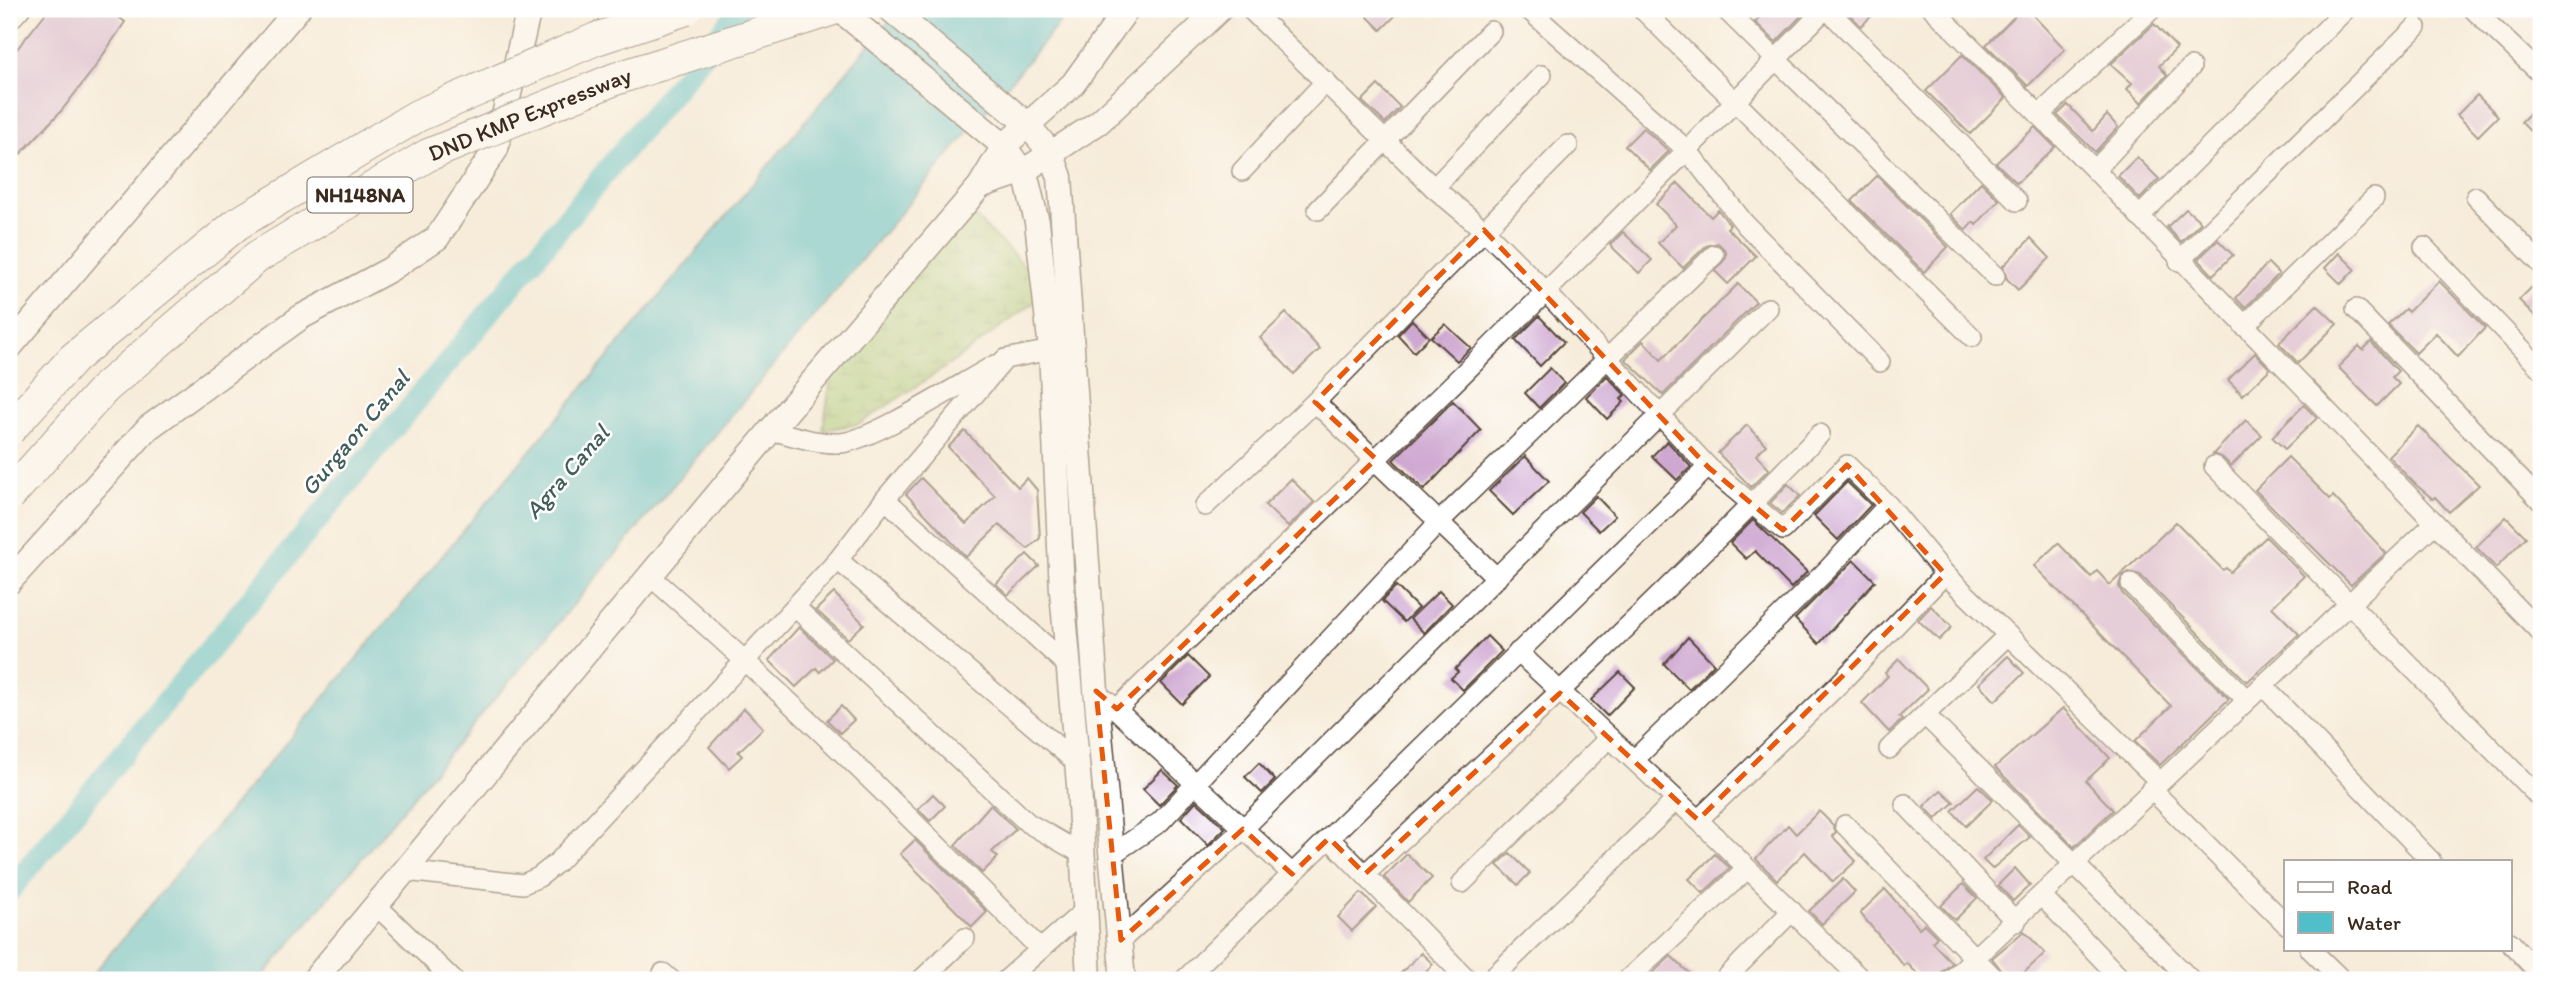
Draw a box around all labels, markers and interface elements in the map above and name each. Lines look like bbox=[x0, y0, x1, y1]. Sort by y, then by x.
street label: DND KMP Expressway bbox=[424, 61, 635, 167]
road number: NH148NA bbox=[308, 178, 412, 212]
water label: Gurgaon Canal bbox=[294, 362, 417, 501]
water label: Agra Canal bbox=[518, 417, 617, 524]
legend bbox=[2284, 860, 2512, 950]
text: Road bbox=[2347, 874, 2393, 899]
text: Water bbox=[2347, 910, 2401, 935]

